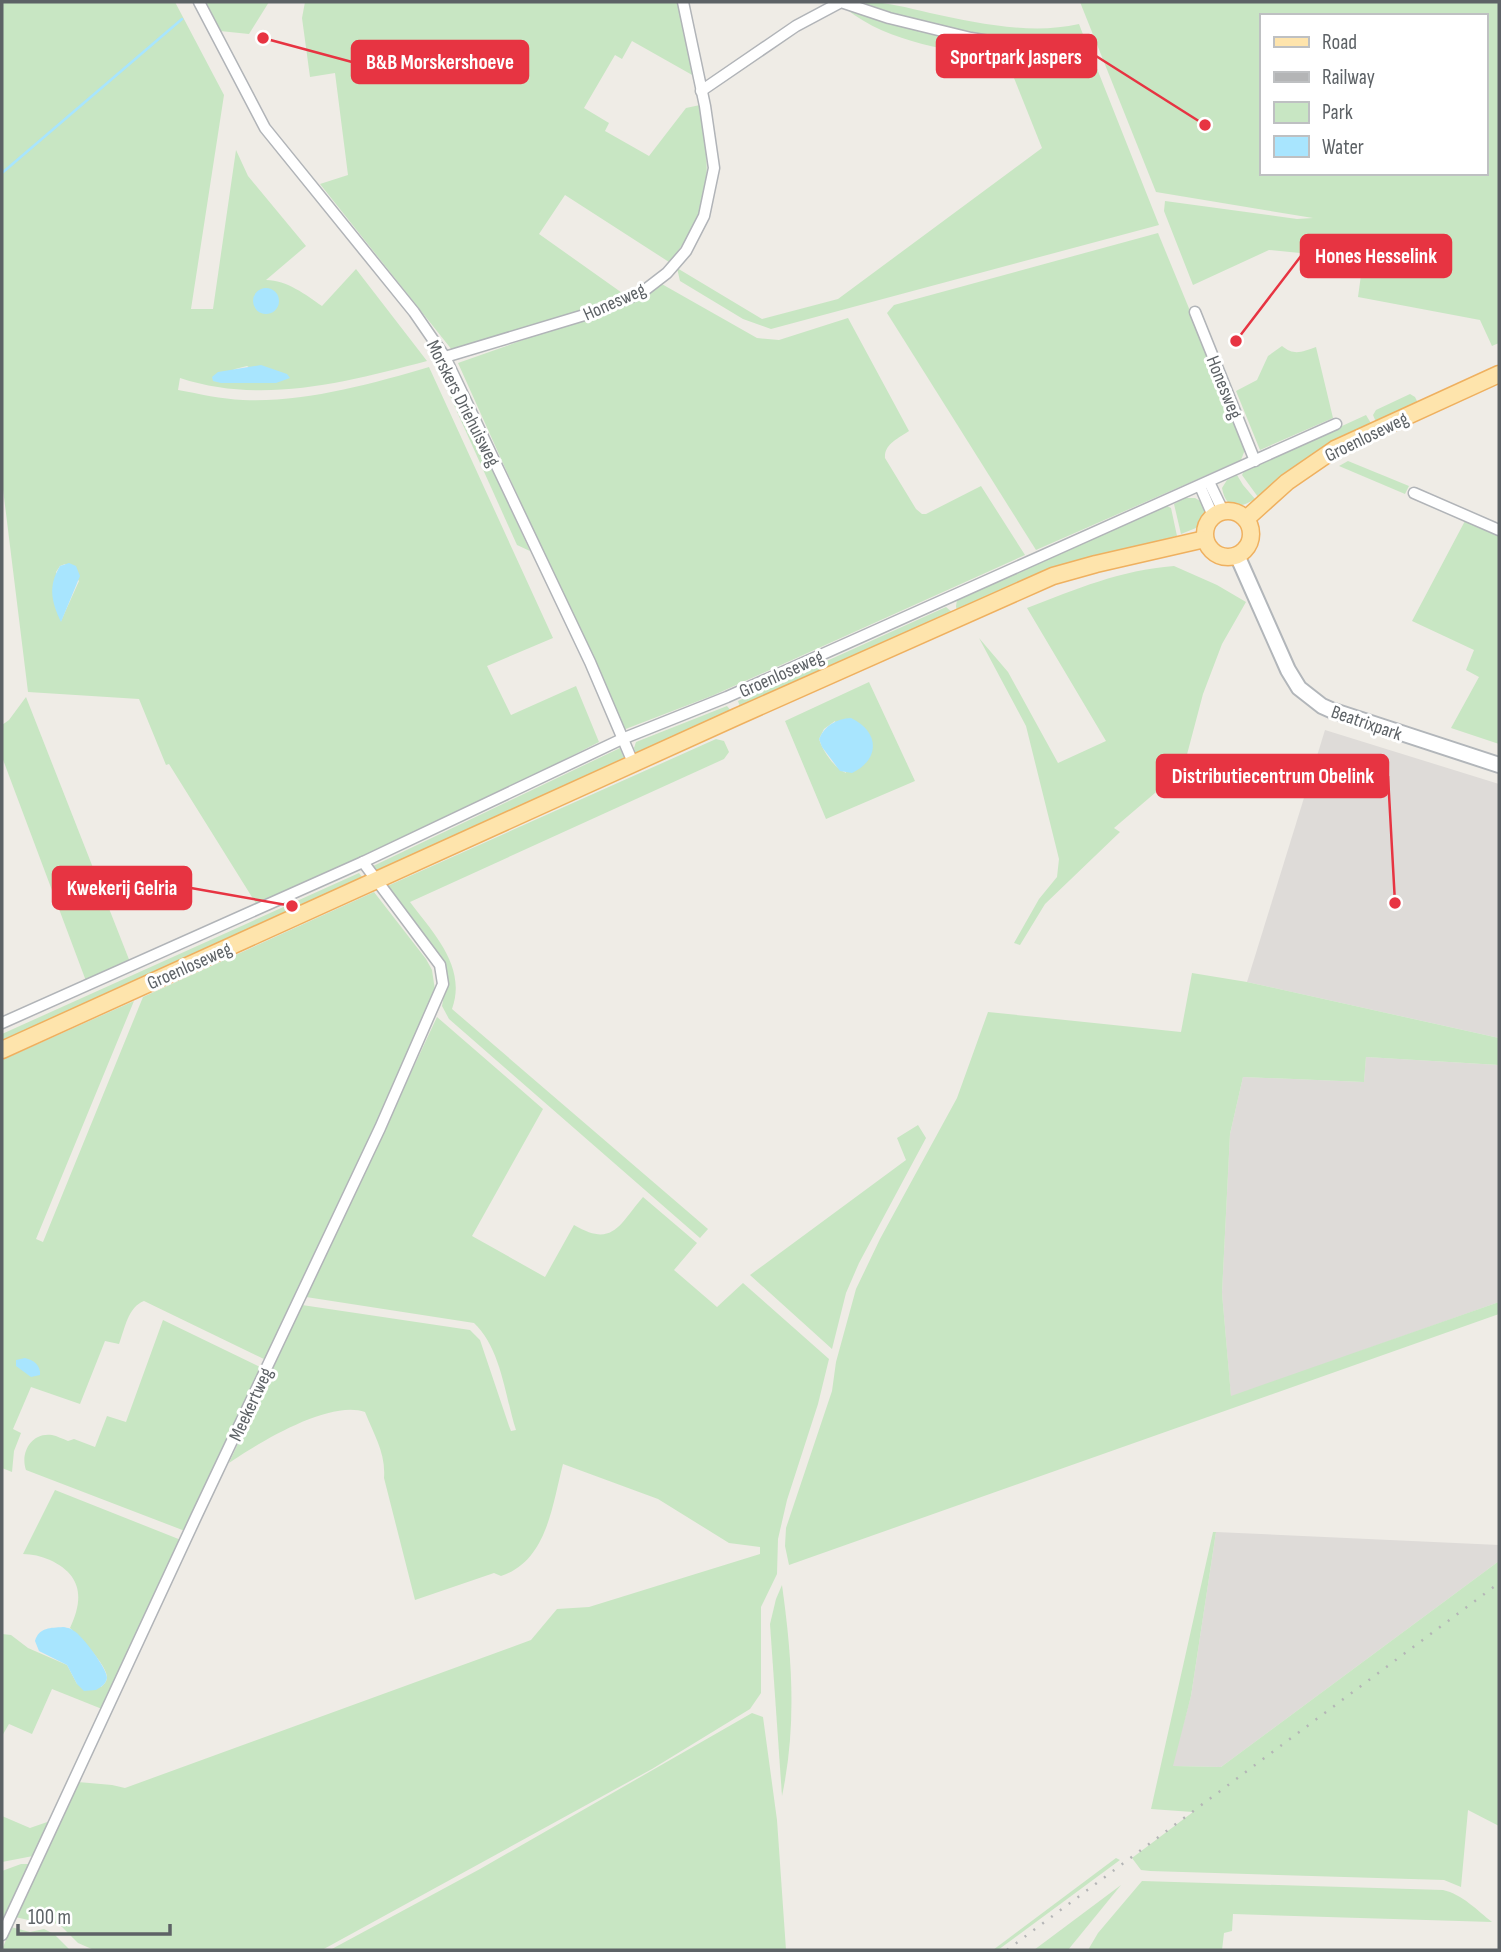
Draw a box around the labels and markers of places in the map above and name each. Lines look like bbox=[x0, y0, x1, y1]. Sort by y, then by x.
callout: Sportpark Jaspers bbox=[937, 35, 1096, 77]
callout: B&B Morskershoeve bbox=[352, 41, 528, 83]
callout: Hones Hesselink bbox=[1301, 235, 1451, 277]
callout: Distributiecentrum Obelink bbox=[1157, 755, 1388, 797]
callout: Kwekerij Gelria bbox=[53, 867, 191, 909]

